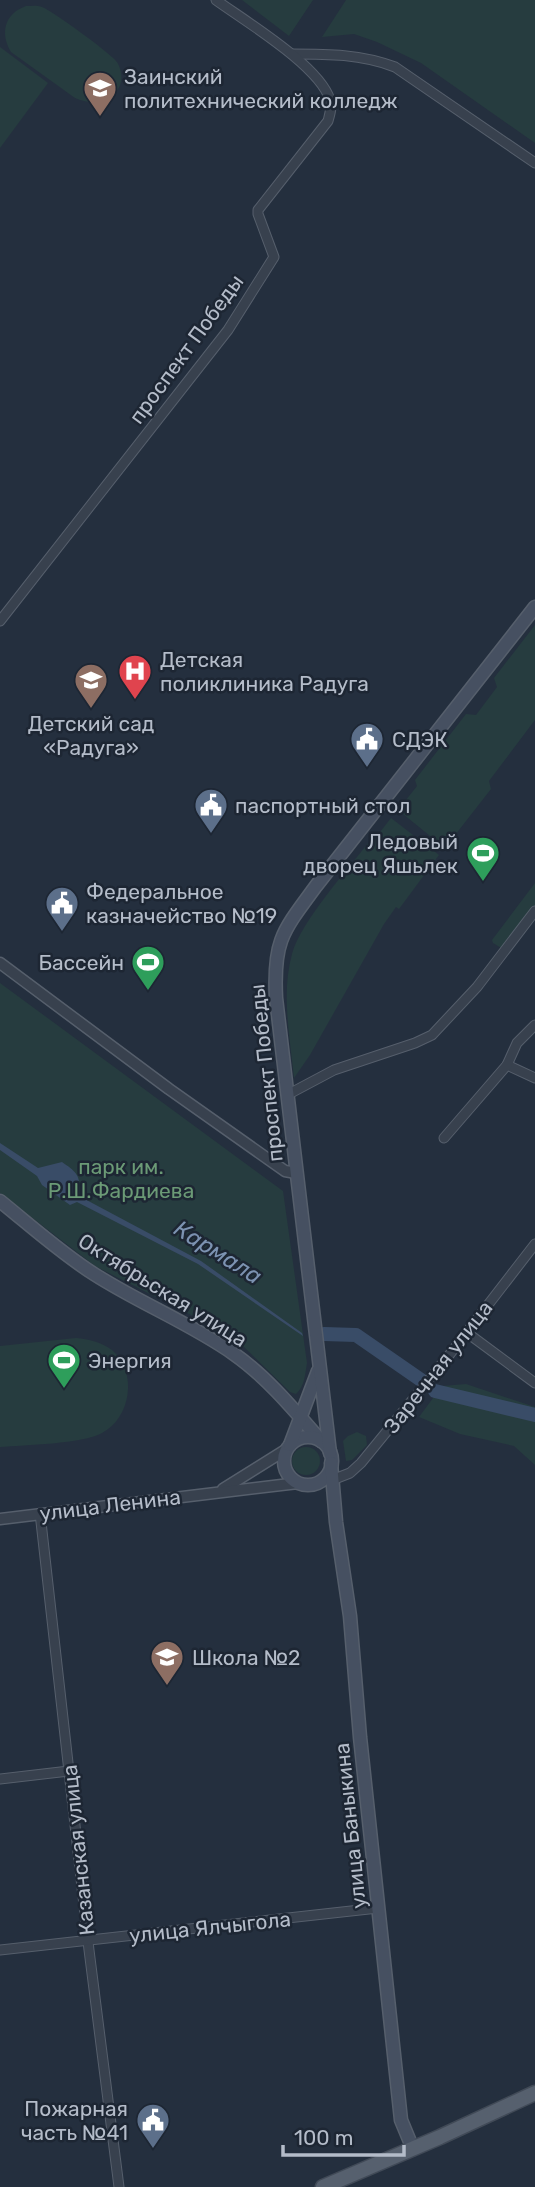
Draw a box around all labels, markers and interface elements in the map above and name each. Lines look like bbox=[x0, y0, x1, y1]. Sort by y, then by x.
place label: Заинский политехнический колледж bbox=[124, 64, 398, 113]
school or university icon: Заинский политехнический колледж bbox=[81, 69, 119, 118]
street label: проспект Победы bbox=[123, 269, 249, 429]
place label: Детская поликлиника Радуга bbox=[160, 647, 369, 696]
hospital icon: Детская поликлиника Радуга bbox=[116, 652, 154, 701]
school or university icon: Детский сад «Радуга» bbox=[72, 661, 110, 710]
place label: Детский сад «Радуга» bbox=[28, 711, 154, 760]
public building icon: СДЭК bbox=[348, 720, 386, 769]
place label: СДЭК bbox=[392, 727, 448, 752]
public building icon: паспортный стол bbox=[192, 786, 230, 835]
place label: паспортный стол bbox=[235, 793, 410, 818]
place label: Ледовый дворец Яшьлек bbox=[303, 829, 458, 878]
sports icon: Ледовый дворец Яшьлек bbox=[464, 834, 502, 883]
place label: Федеральное казначейство №19 bbox=[86, 879, 277, 928]
public building icon: Федеральное казначейство №19 bbox=[43, 884, 81, 933]
sports icon: Бассейн bbox=[129, 943, 167, 992]
place label: Бассейн bbox=[38, 950, 124, 975]
street label: проспект Победы bbox=[244, 983, 288, 1163]
park label: парк им. Р.Ш.Фардиева bbox=[48, 1154, 194, 1203]
water label: Кармала bbox=[169, 1214, 267, 1290]
street label: Октябрьская улица bbox=[74, 1228, 252, 1352]
street label: Заречная улица bbox=[378, 1296, 498, 1438]
sports icon: Энергия bbox=[45, 1341, 83, 1390]
place label: Энергия bbox=[88, 1348, 172, 1373]
street label: улица Ленина bbox=[38, 1484, 182, 1526]
school or university icon: Школа №2 bbox=[148, 1638, 186, 1687]
place label: Школа №2 bbox=[192, 1645, 300, 1670]
street label: улица Баныкина bbox=[329, 1742, 371, 1910]
street label: Казанская улица bbox=[57, 1763, 99, 1937]
street label: улица Ялчыгола bbox=[128, 1906, 292, 1948]
place label: Пожарная часть №41 bbox=[21, 2096, 128, 2145]
public building icon: Пожарная часть №41 bbox=[134, 2101, 172, 2150]
scale bar bbox=[283, 2114, 404, 2158]
text: 100 m bbox=[294, 2125, 353, 2150]

